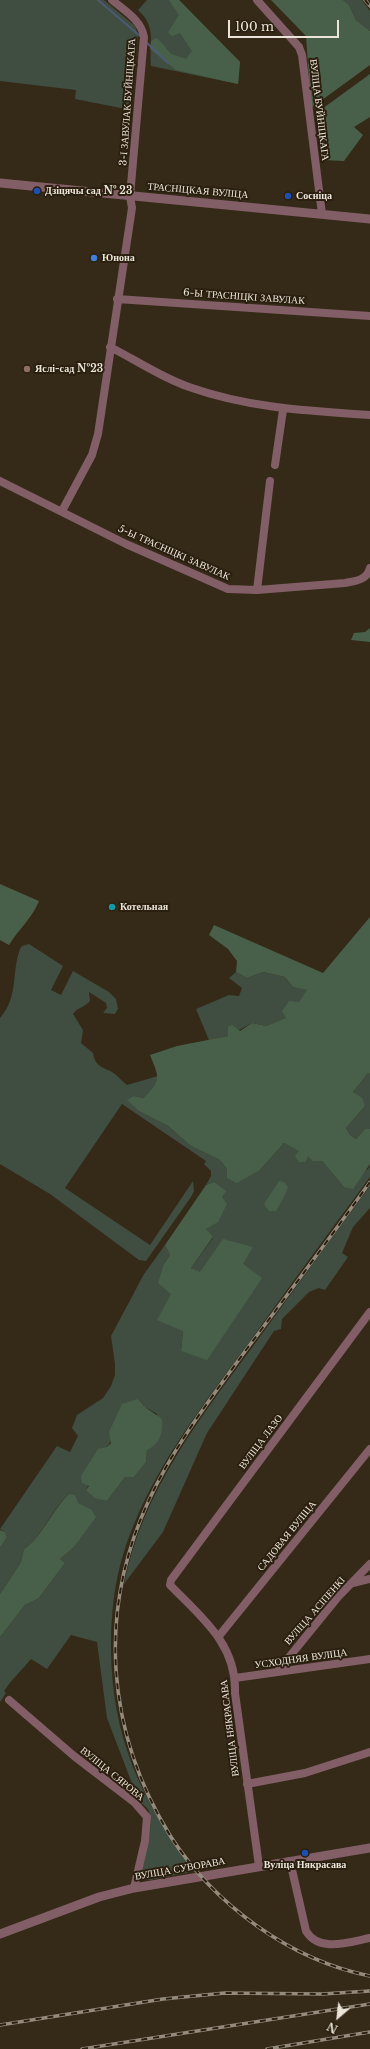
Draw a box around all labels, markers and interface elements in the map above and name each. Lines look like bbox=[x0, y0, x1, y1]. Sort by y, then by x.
scale bar bbox=[230, 12, 341, 38]
text: 100 m bbox=[235, 19, 274, 34]
street label: 3-І ЗАВУЛАК БУЙНІЦКАГА bbox=[118, 38, 138, 166]
street label: ВУЛІЦА БУЙНІЦКАГА bbox=[307, 58, 331, 162]
street label: ТРАСНІЦКАЯ ВУЛІЦА bbox=[147, 181, 249, 201]
place label: Дзіцячы сад № 23 bbox=[45, 185, 132, 197]
marker: Дзіцячы сад № 23 bbox=[32, 186, 42, 196]
place label: Сосніца bbox=[296, 190, 332, 202]
marker: Сосніца bbox=[283, 191, 293, 201]
place label: Юнона bbox=[102, 252, 135, 264]
marker: Юнона bbox=[89, 253, 99, 263]
street label: 6-Ы ТРАСНІЦКІ ЗАВУЛАК bbox=[183, 287, 305, 307]
place label: Яслі-сад №23 bbox=[35, 363, 103, 375]
marker: Яслі-сад №23 bbox=[22, 364, 32, 374]
street label: 5-Ы ТРАСНІЦКІ ЗАВУЛАК bbox=[116, 523, 232, 583]
place label: Котельная bbox=[120, 901, 168, 913]
marker: Котельная bbox=[107, 902, 117, 912]
street label: ВУЛІЦА ЛАЗО bbox=[237, 1412, 285, 1472]
street label: САДОВАЯ ВУЛІЦА bbox=[255, 1499, 319, 1573]
street label: ВУЛІЦА АСІПЕНКІ bbox=[282, 1574, 348, 1648]
street label: УСХОДНЯЯ ВУЛІЦА bbox=[254, 1647, 348, 1671]
street label: ВУЛІЦА НЯКРАСАВА bbox=[218, 1679, 242, 1777]
street label: ВУЛІЦА СЯРОВА bbox=[78, 1745, 146, 1803]
marker: Вуліца Някрасава bbox=[300, 1848, 310, 1858]
street label: ВУЛІЦА СУВОРАВА bbox=[134, 1855, 226, 1883]
place label: Вуліца Някрасава bbox=[264, 1859, 346, 1871]
north arrow bbox=[318, 1997, 358, 2037]
text: N bbox=[325, 2019, 340, 2036]

